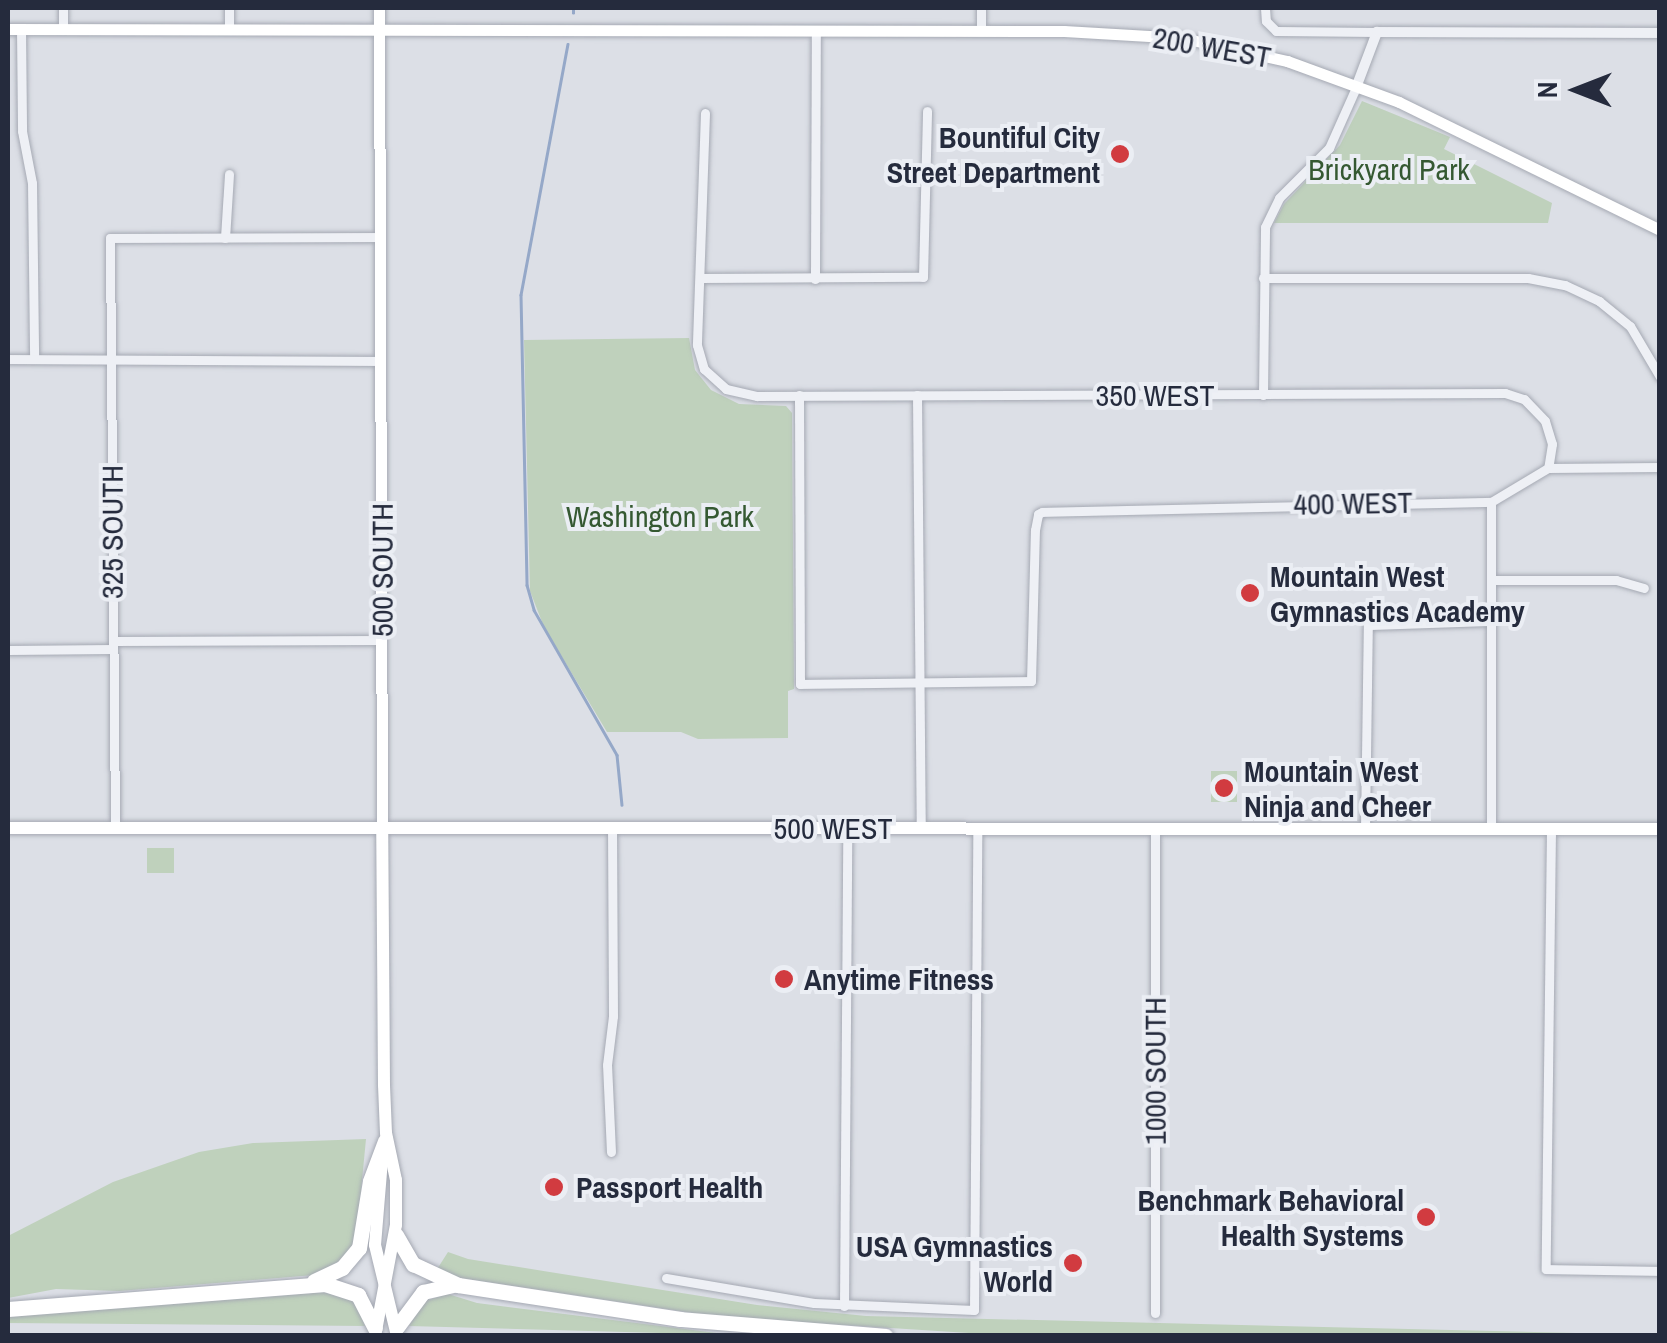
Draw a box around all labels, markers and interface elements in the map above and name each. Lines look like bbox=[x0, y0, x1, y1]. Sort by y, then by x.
street label: 200 WEST bbox=[1150, 19, 1274, 75]
north arrow bbox=[1527, 40, 1627, 140]
text: N bbox=[1528, 82, 1566, 98]
place label: Bountiful City Street Department bbox=[887, 119, 1100, 190]
marker: Bountiful City Street Department bbox=[1109, 143, 1131, 165]
park label: Brickyard Park bbox=[1308, 151, 1470, 187]
street label: 350 WEST bbox=[1096, 377, 1214, 413]
street label: 325 SOUTH bbox=[94, 465, 130, 599]
street label: 400 WEST bbox=[1293, 484, 1413, 522]
park label: Washington Park bbox=[566, 498, 754, 534]
street label: 500 SOUTH bbox=[364, 503, 400, 637]
place label: Mountain West Gymnastics Academy bbox=[1270, 558, 1526, 628]
marker: Mountain West Gymnastics Academy bbox=[1239, 582, 1261, 604]
place label: Mountain West Ninja and Cheer bbox=[1244, 753, 1431, 824]
marker: Mountain West Ninja and Cheer bbox=[1213, 777, 1235, 799]
street label: 500 WEST bbox=[774, 810, 892, 846]
place label: Anytime Fitness bbox=[804, 961, 994, 997]
marker: Anytime Fitness bbox=[773, 968, 795, 990]
street label: 1000 SOUTH bbox=[1137, 997, 1173, 1145]
place label: Passport Health bbox=[576, 1169, 763, 1205]
marker: Passport Health bbox=[541, 1174, 567, 1200]
place label: Benchmark Behavioral Health Systems bbox=[1137, 1182, 1404, 1252]
marker: Benchmark Behavioral Health Systems bbox=[1413, 1204, 1439, 1230]
place label: USA Gymnastics World bbox=[855, 1228, 1053, 1298]
marker: USA Gymnastics World bbox=[1062, 1252, 1084, 1274]

